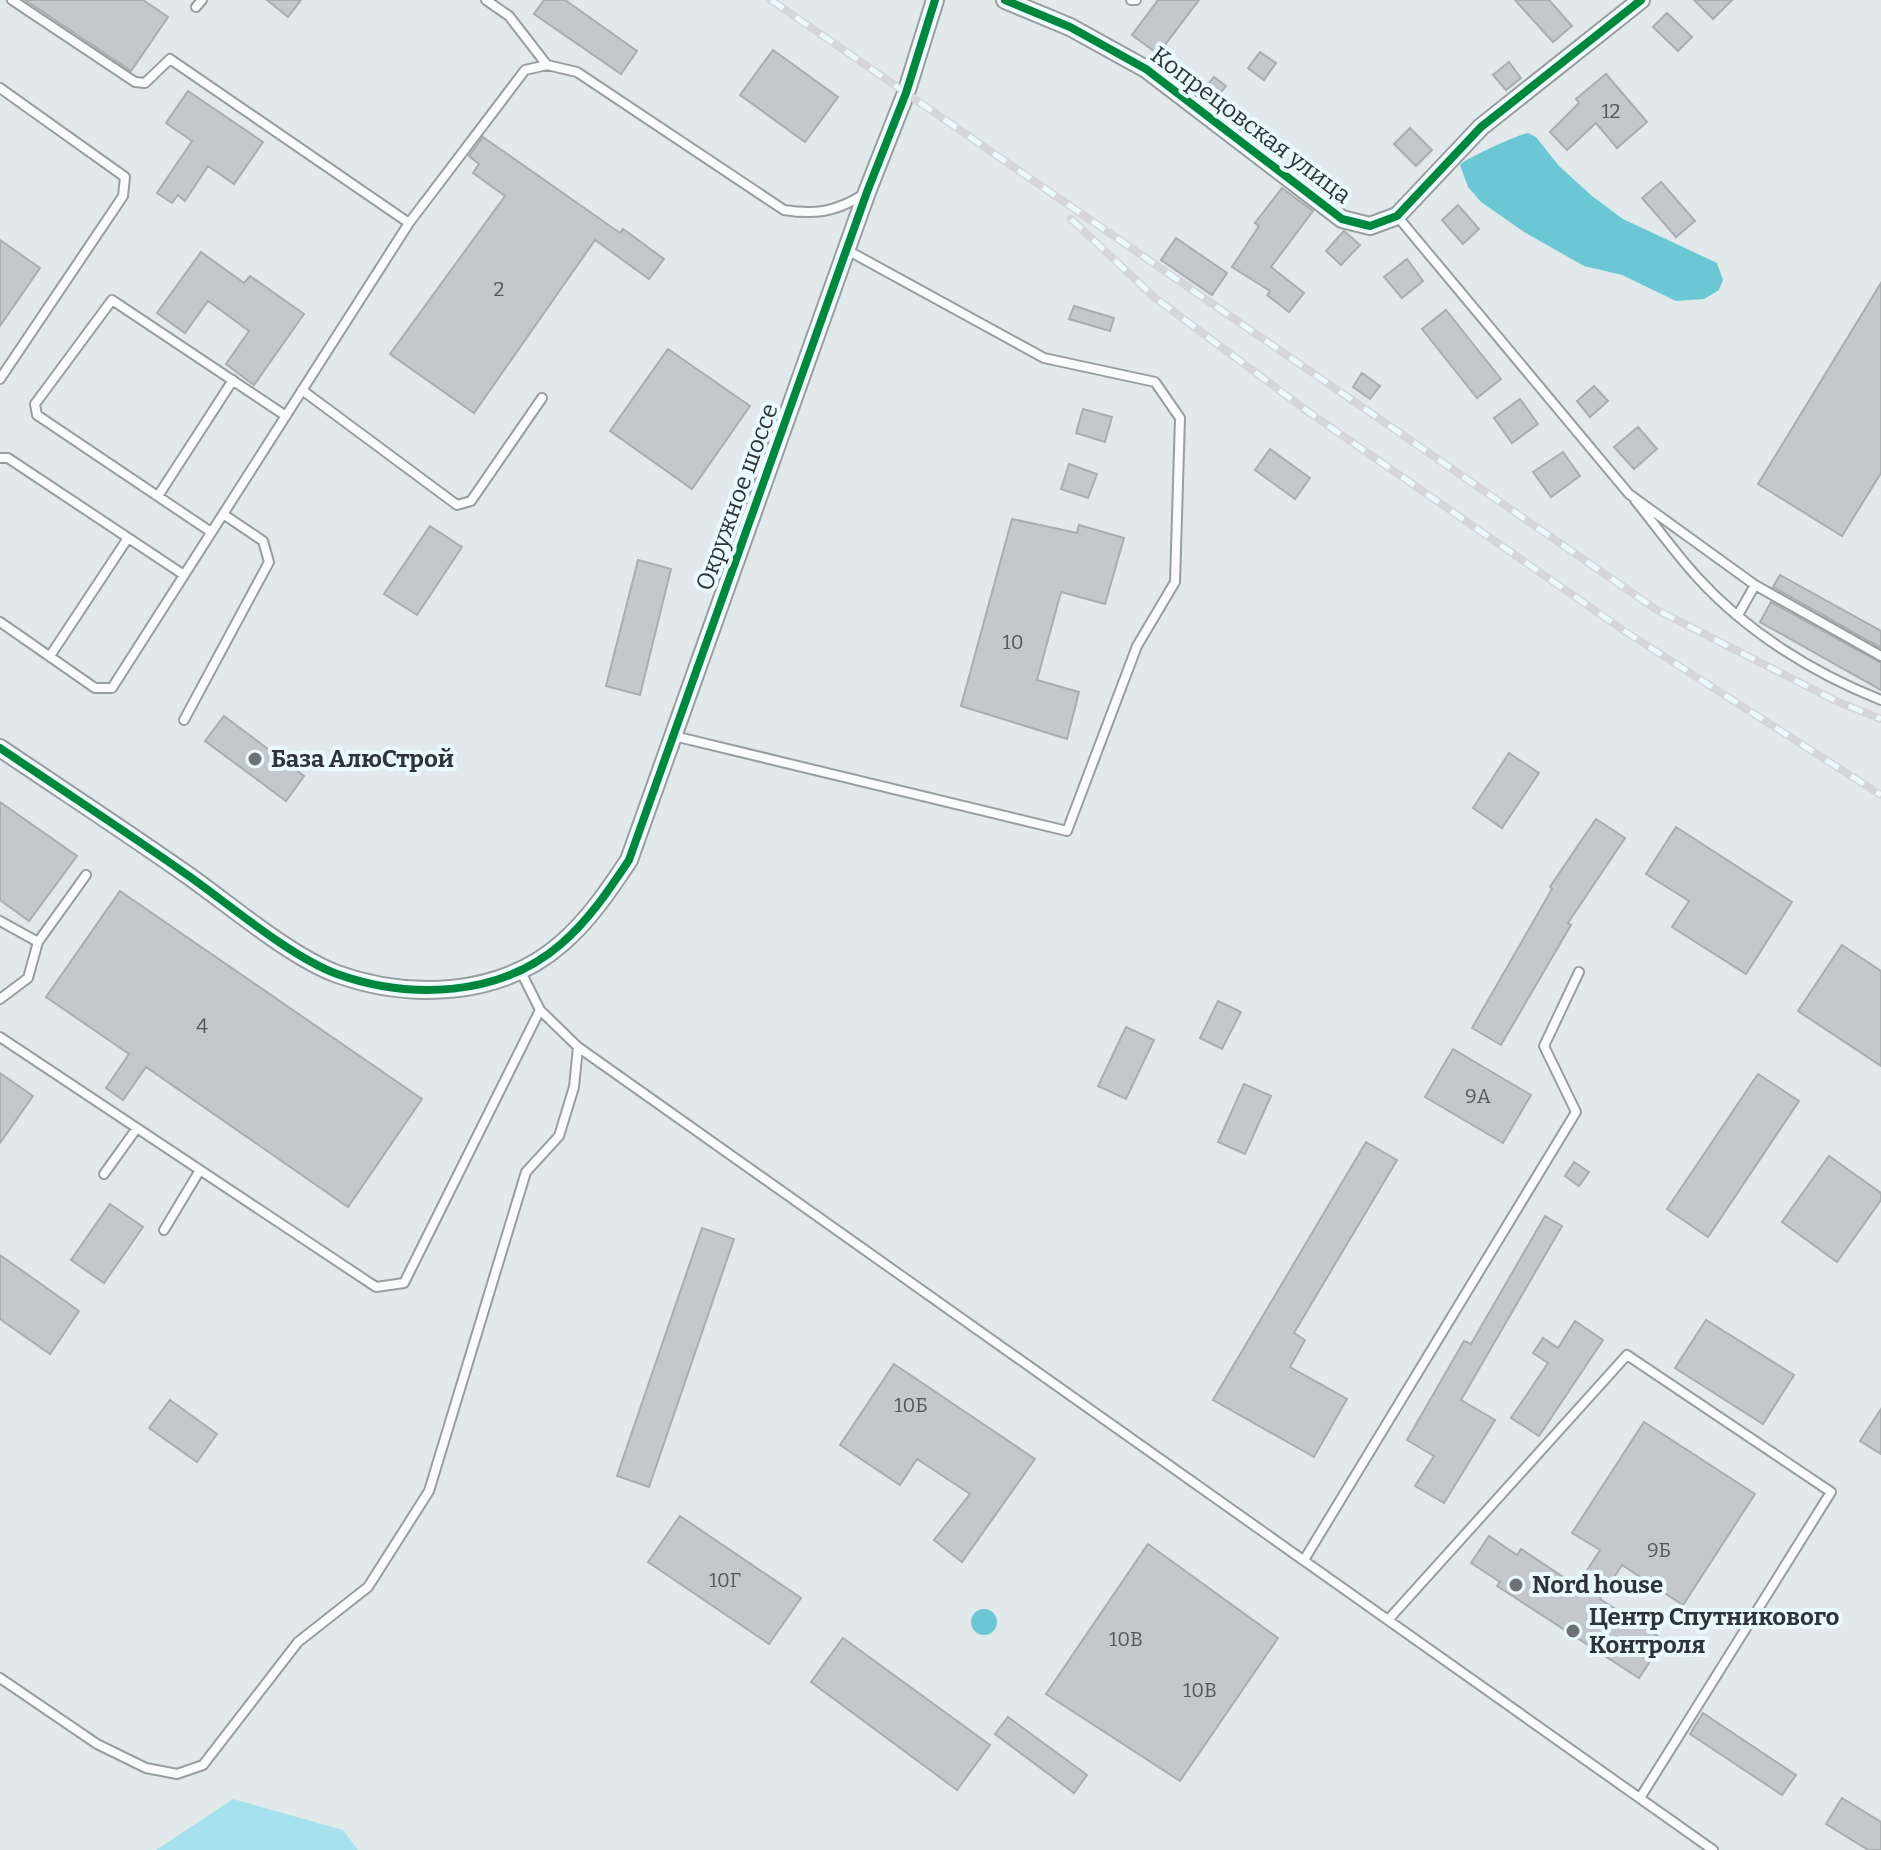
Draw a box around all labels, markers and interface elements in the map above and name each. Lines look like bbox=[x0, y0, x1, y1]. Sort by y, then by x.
street label: Копрецовская улица bbox=[1145, 41, 1357, 209]
house number: 12 bbox=[1602, 99, 1621, 123]
house number: 2 bbox=[494, 277, 504, 301]
street label: Окружное шоссе bbox=[690, 400, 784, 594]
house number: 10 bbox=[1003, 630, 1023, 654]
place label: База АлюСтрой bbox=[271, 745, 454, 773]
marker: База АлюСтрой bbox=[246, 750, 264, 768]
house number: 4 bbox=[196, 1014, 208, 1038]
house number: 9А bbox=[1465, 1084, 1492, 1108]
house number: 10Б bbox=[894, 1393, 928, 1417]
house number: 9Б bbox=[1647, 1538, 1671, 1562]
house number: 10Г bbox=[709, 1568, 741, 1592]
place label: Nord house bbox=[1532, 1571, 1663, 1599]
marker: Nord house bbox=[1507, 1576, 1525, 1594]
place label: Центр Спутникового Контроля bbox=[1589, 1603, 1840, 1659]
marker: Центр Спутникового Контроля bbox=[1564, 1622, 1582, 1640]
house number: 10В bbox=[1109, 1627, 1143, 1651]
house number: 10В bbox=[1183, 1678, 1217, 1702]

